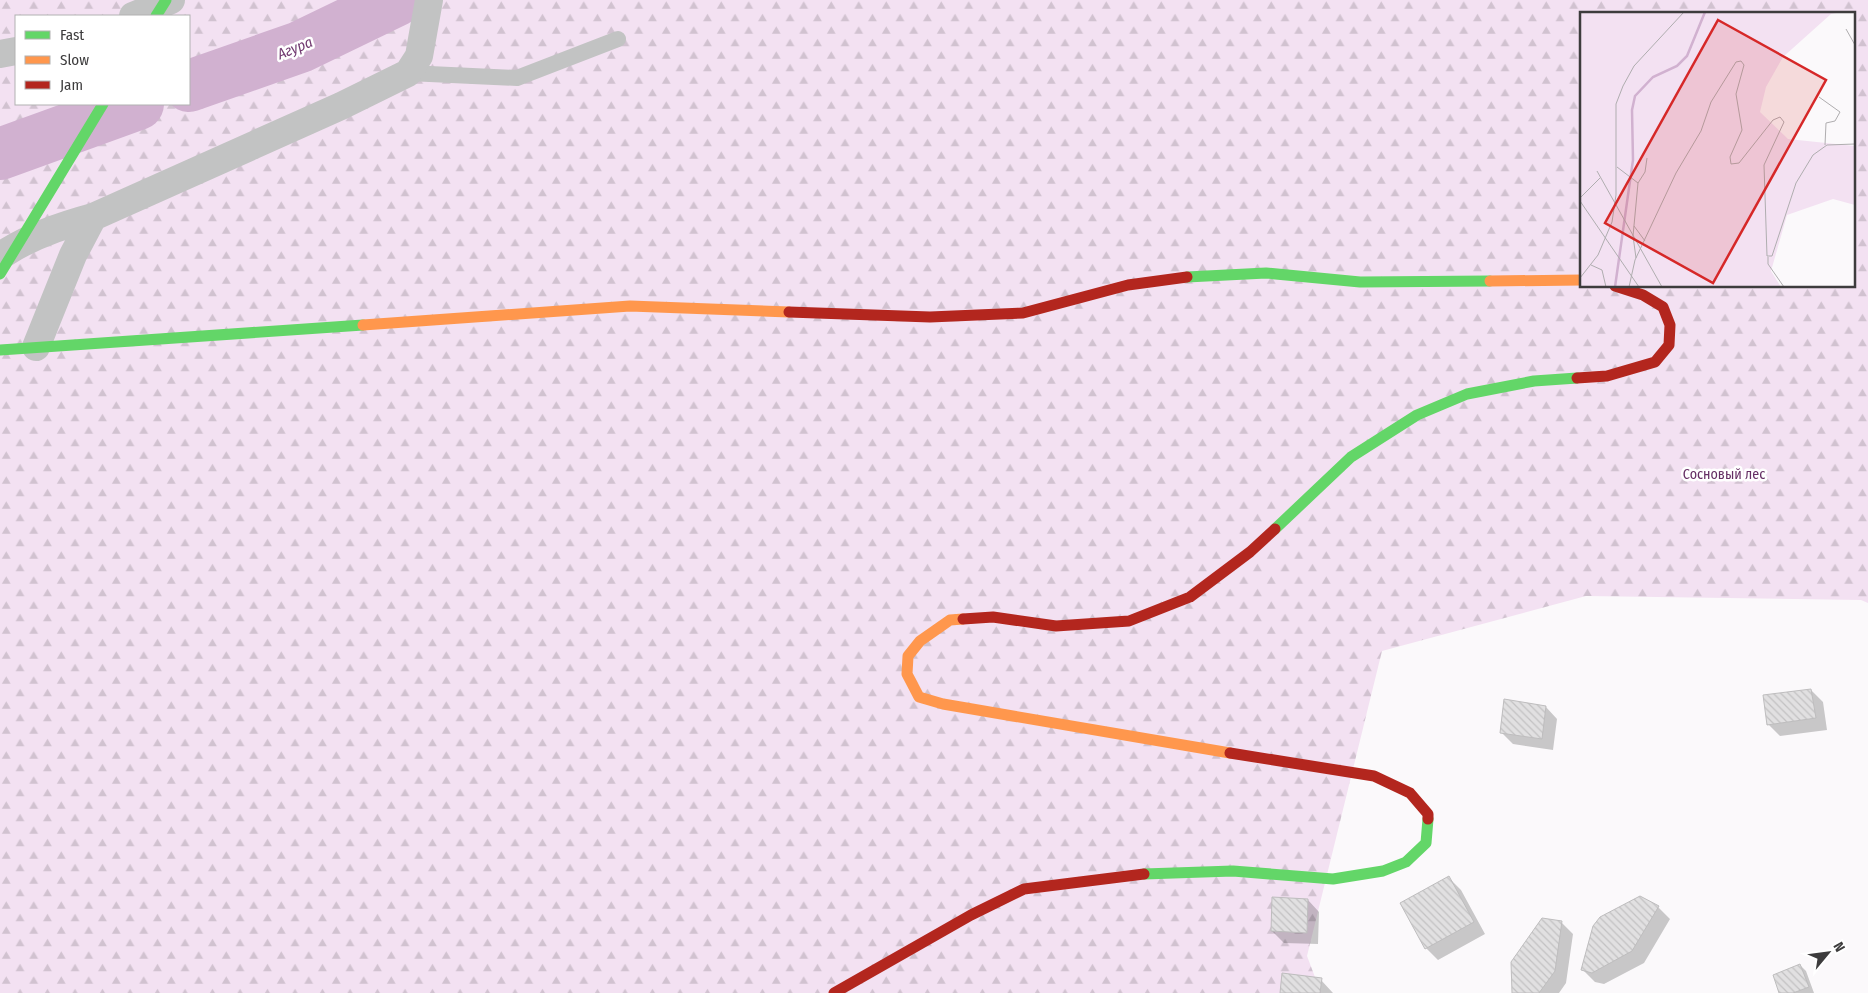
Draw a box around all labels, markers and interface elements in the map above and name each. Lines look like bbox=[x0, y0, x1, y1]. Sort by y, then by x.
inset map bbox=[1580, 12, 1856, 288]
legend bbox=[15, 15, 190, 105]
text: Fast bbox=[60, 26, 84, 44]
water label: Агура bbox=[274, 33, 315, 64]
text: Slow bbox=[60, 51, 89, 69]
text: Jam bbox=[60, 76, 83, 94]
park label: Сосновый лес bbox=[1683, 466, 1765, 483]
north arrow bbox=[1803, 928, 1853, 978]
text: N bbox=[1829, 939, 1848, 955]

